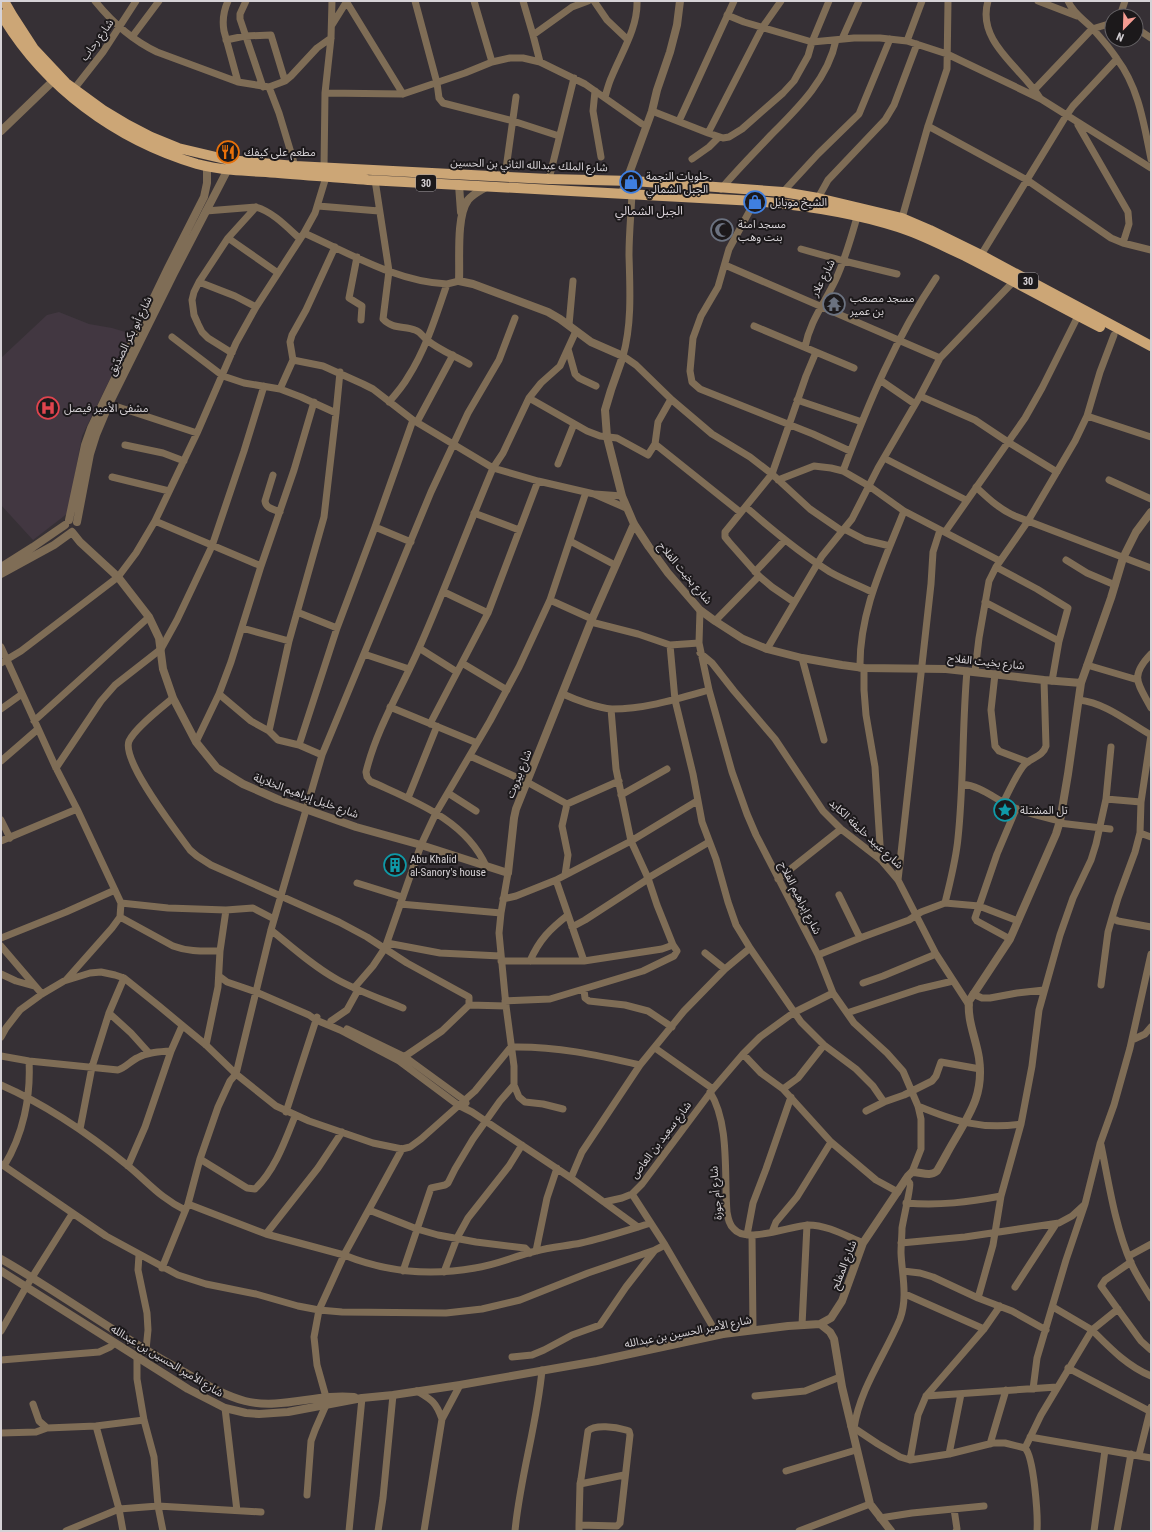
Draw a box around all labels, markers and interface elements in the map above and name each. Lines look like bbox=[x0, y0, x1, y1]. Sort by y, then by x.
north arrow bbox=[1104, 8, 1144, 48]
street label: شارع رحاب bbox=[78, 16, 117, 64]
text: N bbox=[1114, 29, 1126, 44]
restaurant icon: مطعم على كيفك bbox=[215, 139, 241, 165]
place label: مطعم على كيفك bbox=[244, 146, 316, 161]
street label: شارع الملك عبدالله الثاني بن الحسين bbox=[450, 156, 608, 177]
shop icon: حلويات النجمة. الجبل الشمالي bbox=[618, 169, 644, 195]
place label: حلويات النجمة. الجبل الشمالي bbox=[646, 170, 712, 198]
road number: 30 bbox=[416, 175, 436, 191]
shop icon: الشيخ موبايل bbox=[742, 189, 768, 215]
place label: الشيخ موبايل bbox=[770, 196, 827, 210]
district label: الجبل الشمالي bbox=[615, 204, 683, 221]
mosque icon: مسجد امنة بنت وهب bbox=[709, 217, 735, 243]
place label: مسجد امنة بنت وهب bbox=[738, 218, 786, 244]
street label: شارع علار bbox=[808, 257, 839, 300]
road number: 30 bbox=[1018, 273, 1038, 289]
temple icon: مسجد مصعب بن عمير bbox=[821, 291, 847, 317]
place label: مسجد مصعب بن عمير bbox=[849, 292, 915, 318]
street label: شارع أبو بكر الصدّيق bbox=[105, 294, 156, 378]
hospital icon: مشفى الأمير فيصل bbox=[35, 395, 61, 421]
place label: مشفى الأمير فيصل bbox=[64, 402, 149, 415]
street label: شارع بخيت الفلاح bbox=[654, 539, 715, 608]
street label: شارع بخيت الفلاح bbox=[947, 652, 1025, 674]
street label: شارع بيروت bbox=[503, 747, 536, 801]
street label: شارع خليل إبراهيم الخلايلة bbox=[251, 771, 361, 823]
street label: شارع عبيد خليفة الكايد bbox=[826, 796, 906, 873]
place icon: تل المشتلة bbox=[992, 797, 1018, 823]
place label: تل المشتلة bbox=[1020, 804, 1068, 817]
building icon: Abu Khalid al-Sanory's house bbox=[382, 852, 408, 878]
place label: Abu Khalid al-Sanory's house bbox=[410, 853, 486, 879]
street label: شارع إبراهيم الفلاح bbox=[774, 859, 824, 938]
street label: شارع سعيد بن العاص bbox=[628, 1099, 695, 1182]
street label: شارع أم جوزة bbox=[707, 1165, 726, 1221]
street label: شارع المفلح bbox=[829, 1238, 860, 1292]
street label: شارع الأمير الحسين بن عبدالله bbox=[623, 1313, 753, 1352]
street label: شارع الأمير الحسين بن عبدالله bbox=[108, 1322, 226, 1401]

